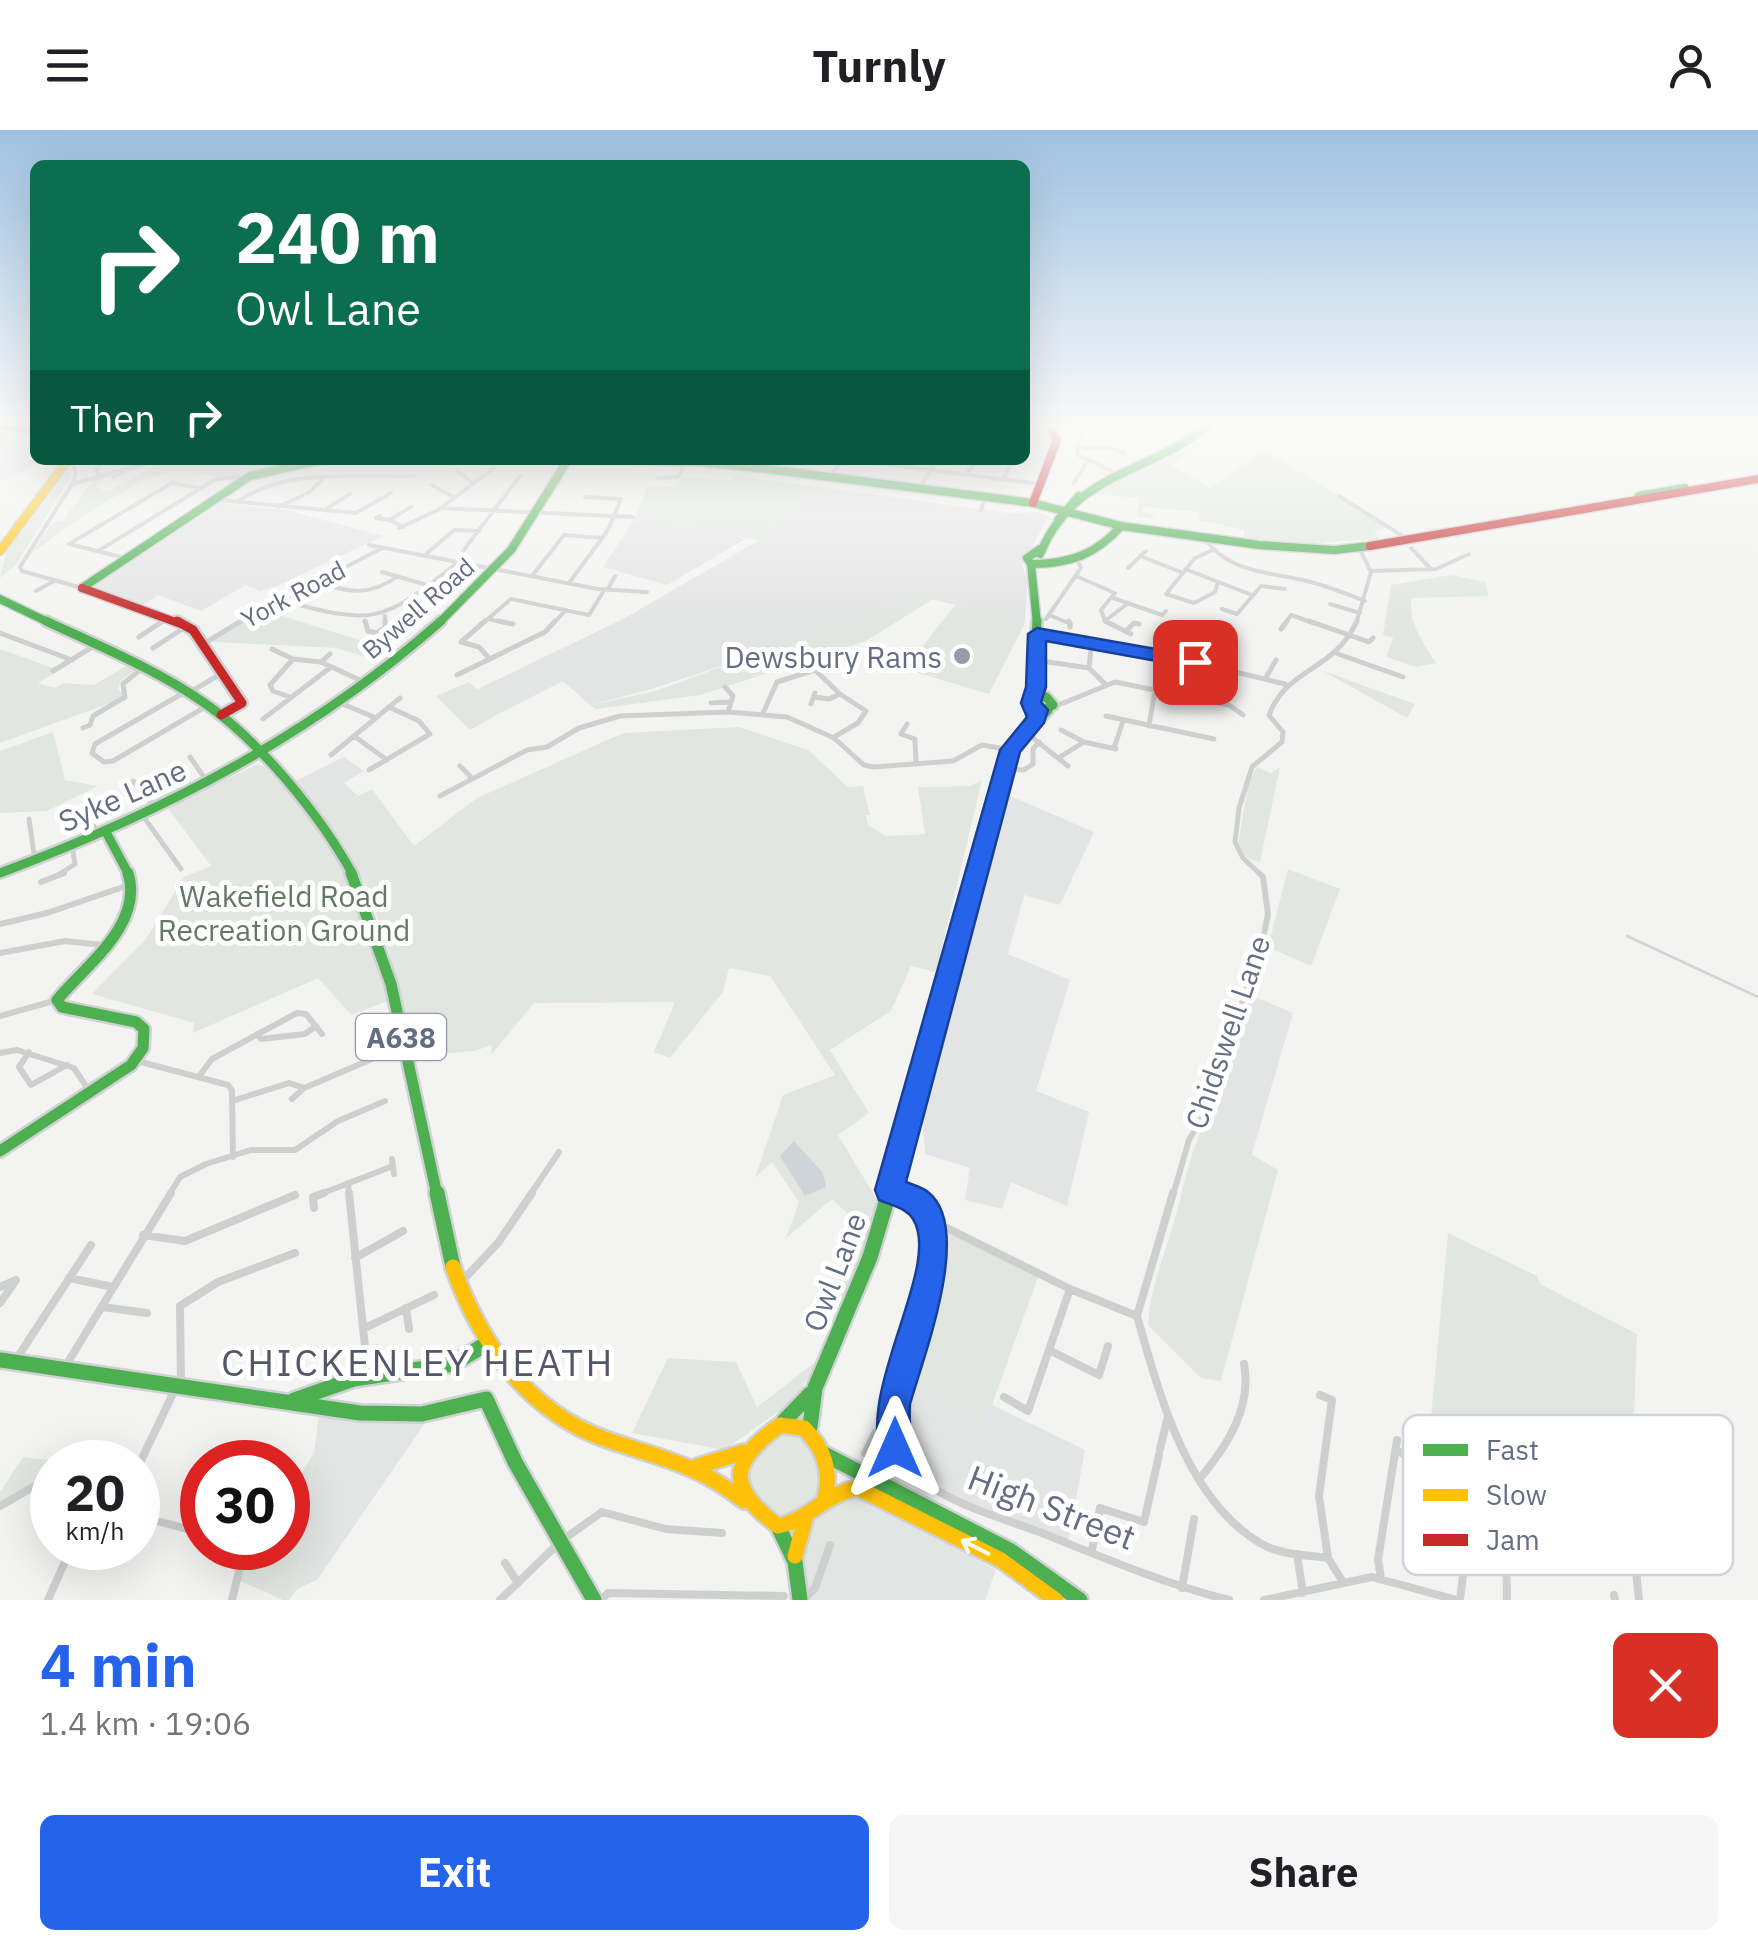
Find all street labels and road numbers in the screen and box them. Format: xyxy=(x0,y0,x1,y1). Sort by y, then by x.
street label: Bywell Road xyxy=(355,550,481,666)
street label: York Road xyxy=(235,553,351,635)
street label: Syke Lane xyxy=(52,750,192,840)
street label: Chidswell Lane xyxy=(1176,930,1278,1134)
road number: A638 xyxy=(356,1014,446,1060)
street label: Owl Lane xyxy=(794,1207,874,1337)
street label: High Street xyxy=(962,1454,1142,1560)

